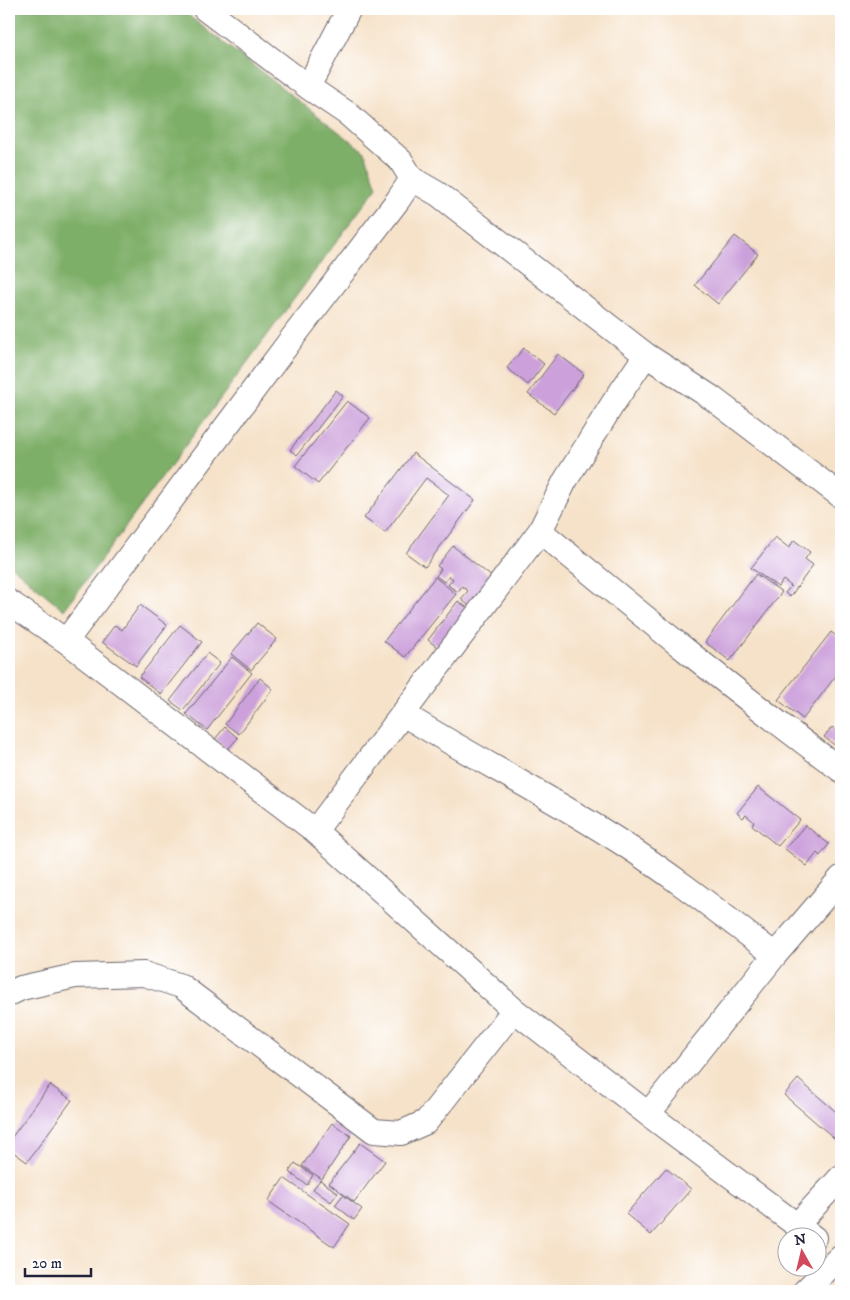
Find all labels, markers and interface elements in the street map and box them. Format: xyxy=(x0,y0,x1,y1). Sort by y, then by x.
north arrow xyxy=(778,1228,828,1278)
text: N xyxy=(793,1230,808,1250)
scale bar xyxy=(25,1245,91,1277)
text: 20 m xyxy=(32,1254,62,1273)

